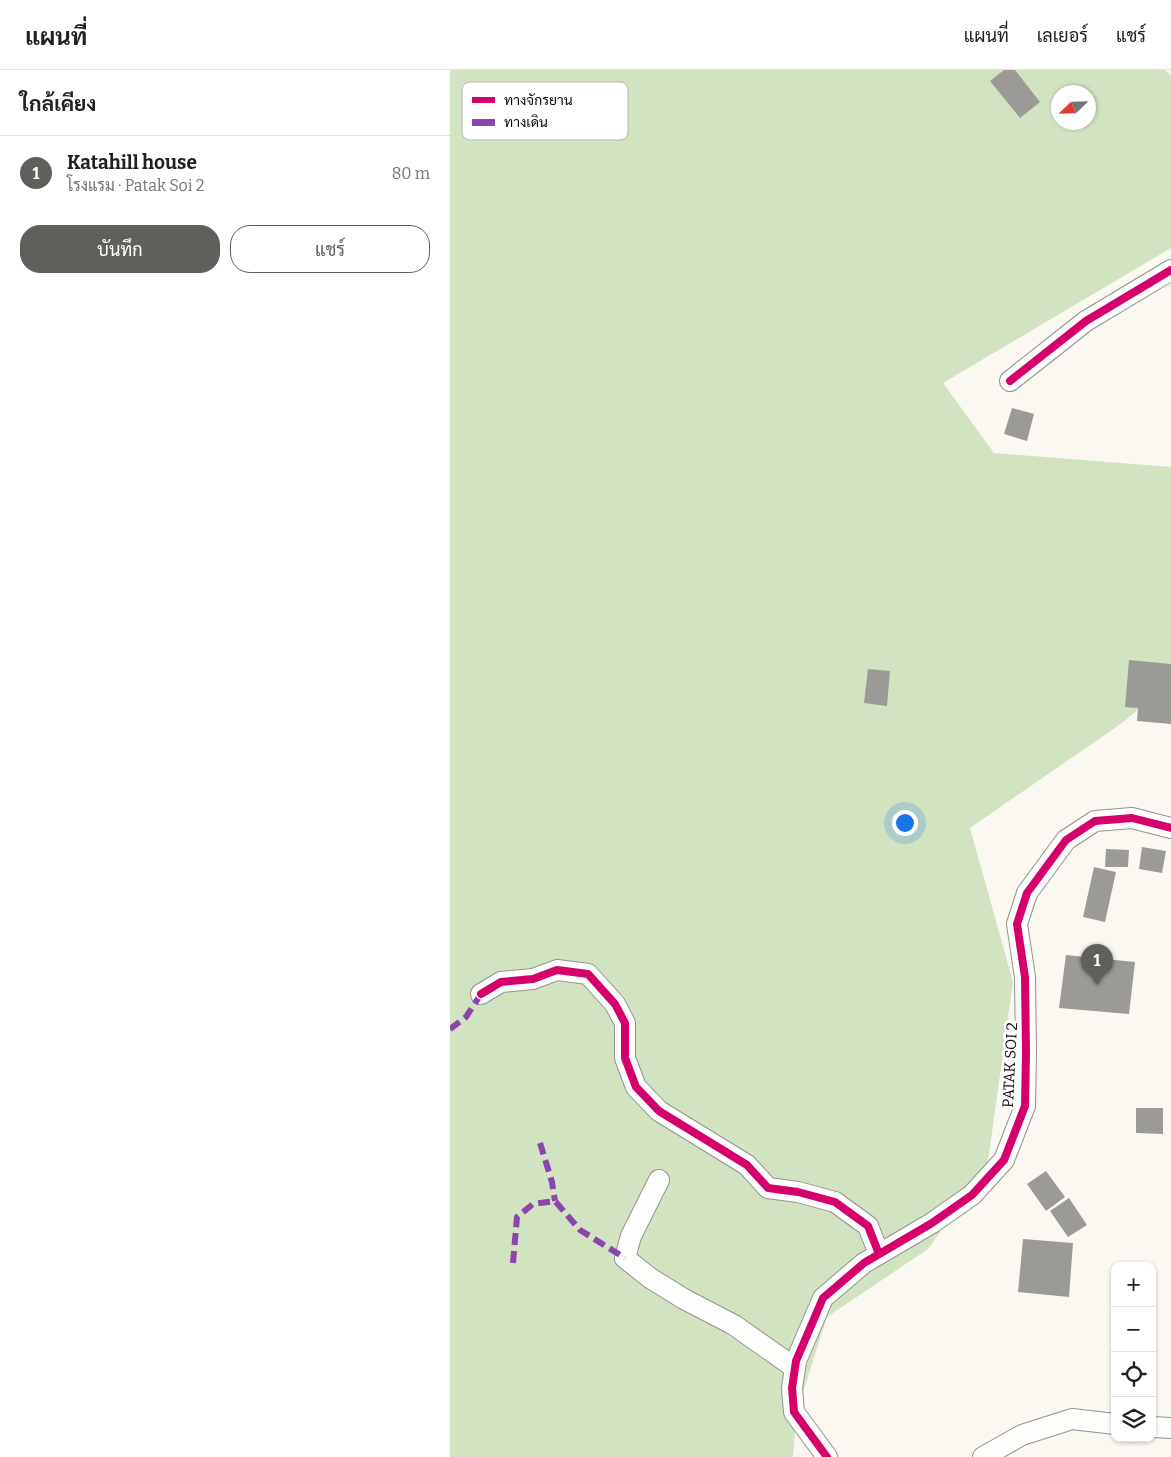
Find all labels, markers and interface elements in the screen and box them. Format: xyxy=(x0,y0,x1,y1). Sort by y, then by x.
text: แผนที่ xyxy=(25,23,87,51)
text: แผนที่ xyxy=(964,25,1009,47)
text: เลเยอร์ xyxy=(1037,25,1088,47)
text: แชร์ xyxy=(1116,25,1146,47)
legend xyxy=(462,82,628,140)
north arrow xyxy=(1051,85,1096,130)
text: ใกล้เคียง xyxy=(20,91,96,117)
text: ทางจักรยาน xyxy=(504,92,573,109)
text: ทางเดิน xyxy=(504,114,548,131)
text: Katahill house xyxy=(67,151,197,174)
text: 1 xyxy=(33,164,39,183)
text: 80 m xyxy=(392,164,430,183)
text: โรงแรม · Patak Soi 2 xyxy=(67,176,204,195)
button: บันทึก xyxy=(20,225,220,273)
button: แชร์ xyxy=(230,225,430,273)
your location xyxy=(892,810,918,836)
pin: 1 xyxy=(1081,944,1113,985)
street label: PATAK SOI 2 xyxy=(999,1022,1021,1108)
map controls xyxy=(1111,1262,1156,1442)
button: + xyxy=(1111,1262,1156,1307)
button: − xyxy=(1111,1307,1156,1352)
button: locate xyxy=(1111,1352,1156,1397)
button: layers xyxy=(1111,1397,1156,1442)

